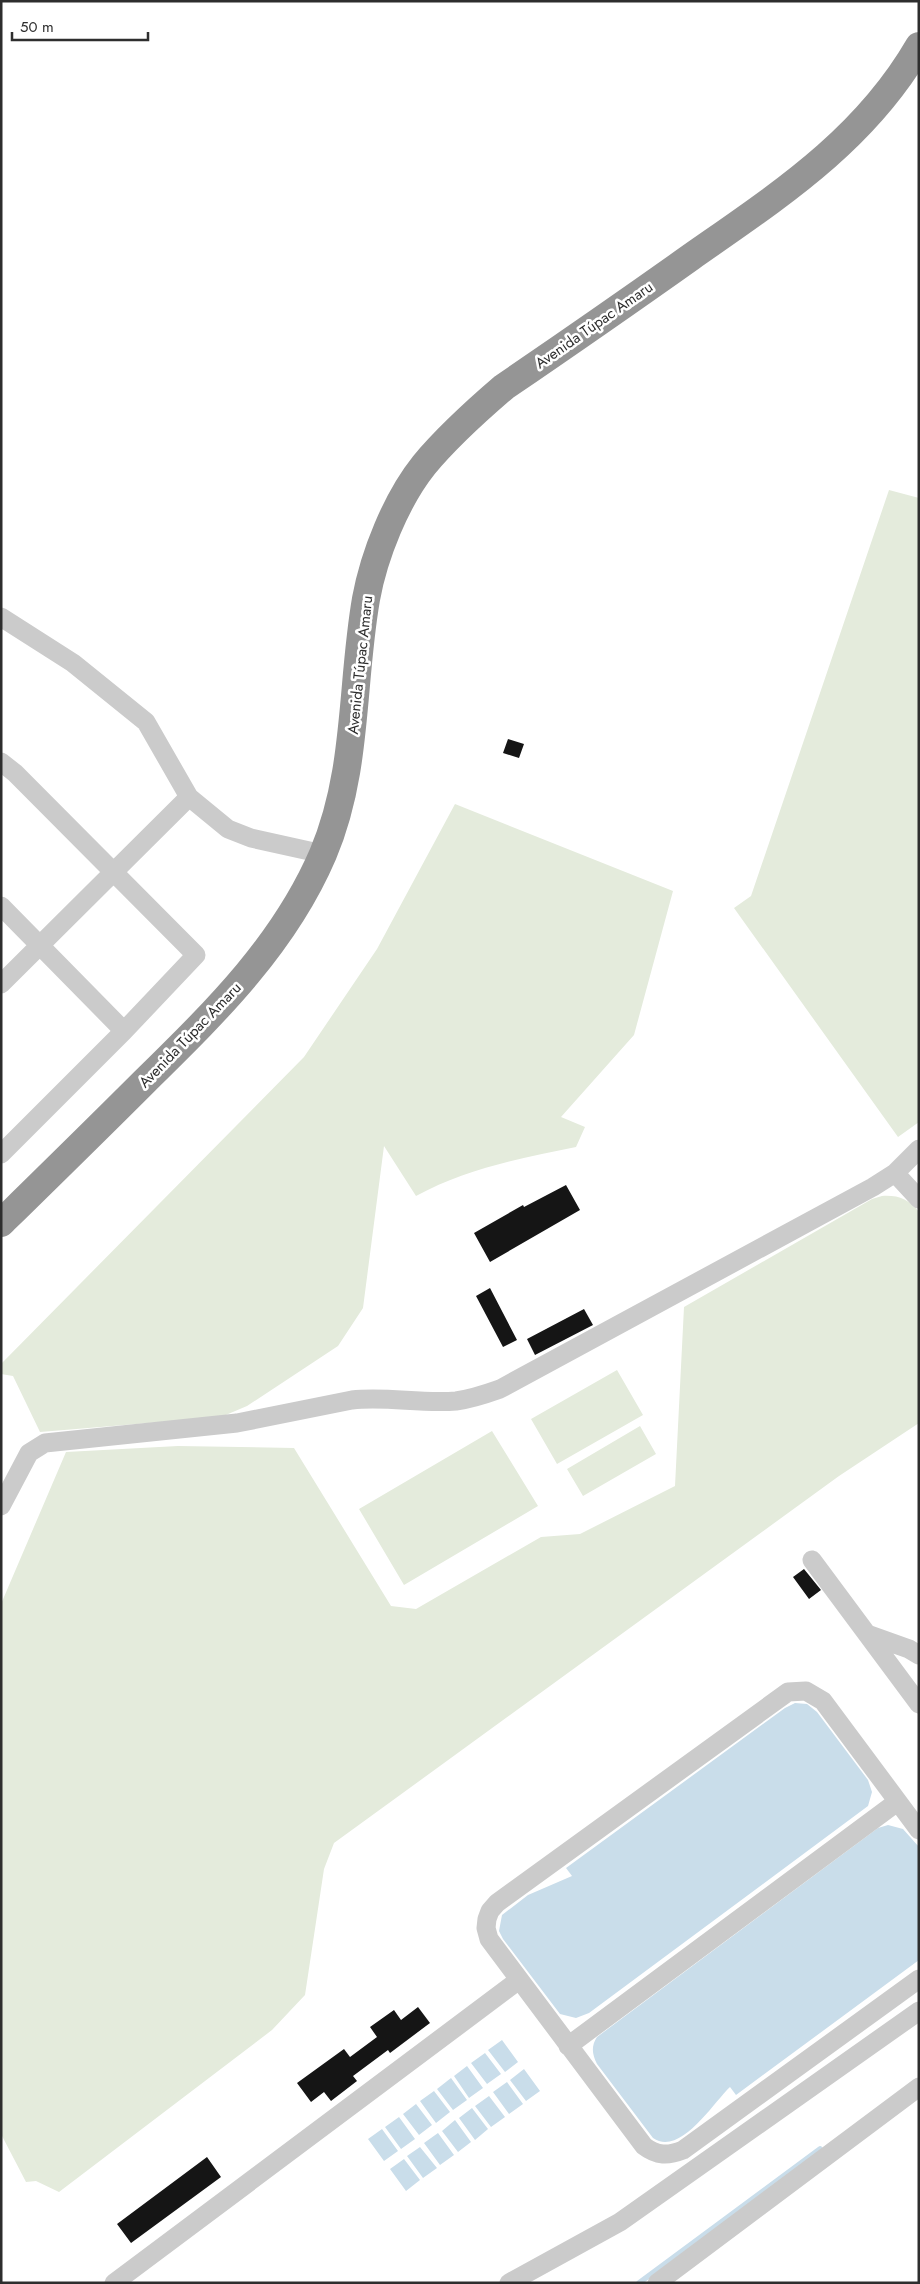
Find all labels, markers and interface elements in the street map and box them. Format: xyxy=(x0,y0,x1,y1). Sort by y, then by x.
scale bar xyxy=(12,10,149,42)
text: 50 m xyxy=(20,16,54,38)
street label: Avenida Túpac Amaru xyxy=(531,276,657,374)
street label: Avenida Túpac Amaru xyxy=(342,595,378,735)
street label: Avenida Túpac Amaru xyxy=(134,977,246,1093)

